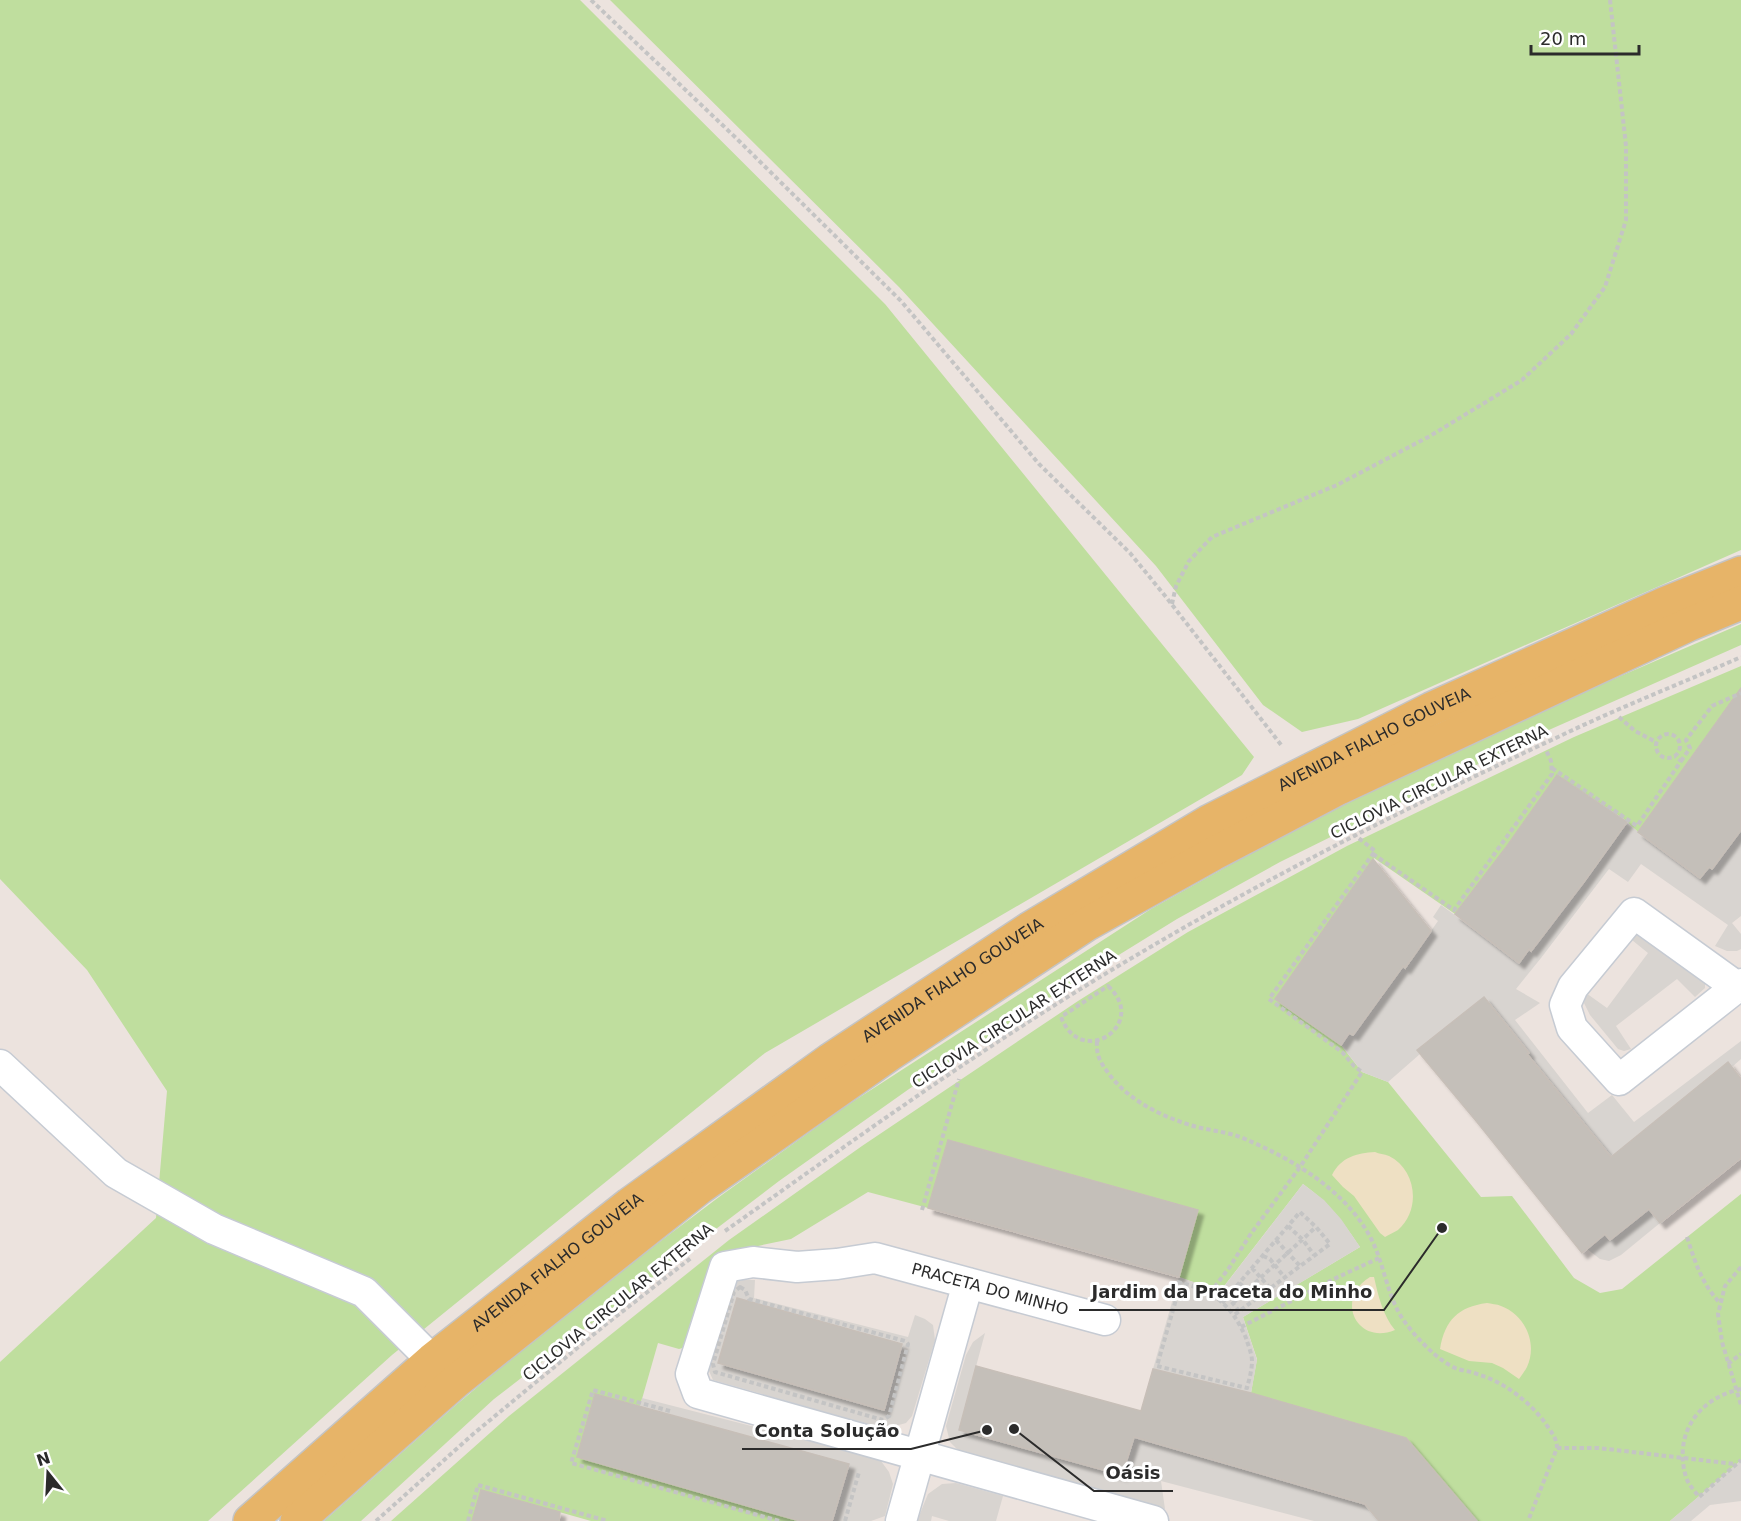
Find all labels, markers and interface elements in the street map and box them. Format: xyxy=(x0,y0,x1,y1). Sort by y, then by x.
scale bar xyxy=(1531,18,1639,56)
text: 20 m xyxy=(1540,28,1586,49)
street label: AVENIDA FIALHO GOUVEIA xyxy=(1274,683,1473,795)
street label: CICLOVIA CIRCULAR EXTERNA xyxy=(1327,721,1551,843)
street label: AVENIDA FIALHO GOUVEIA xyxy=(858,913,1046,1046)
street label: CICLOVIA CIRCULAR EXTERNA xyxy=(908,946,1120,1092)
street label: AVENIDA FIALHO GOUVEIA xyxy=(467,1188,646,1335)
street label: CICLOVIA CIRCULAR EXTERNA xyxy=(519,1219,717,1385)
street label: PRACETA DO MINHO xyxy=(909,1259,1071,1319)
callout: Jardim da Praceta do Minho xyxy=(1079,1274,1384,1310)
text: Jardim da Praceta do Minho xyxy=(1090,1281,1372,1302)
callout: Conta Solução xyxy=(742,1413,911,1449)
text: Conta Solução xyxy=(755,1420,899,1441)
north arrow xyxy=(18,1443,78,1503)
text: N xyxy=(34,1448,53,1470)
callout: Oásis xyxy=(1094,1455,1173,1491)
text: Oásis xyxy=(1105,1462,1161,1483)

